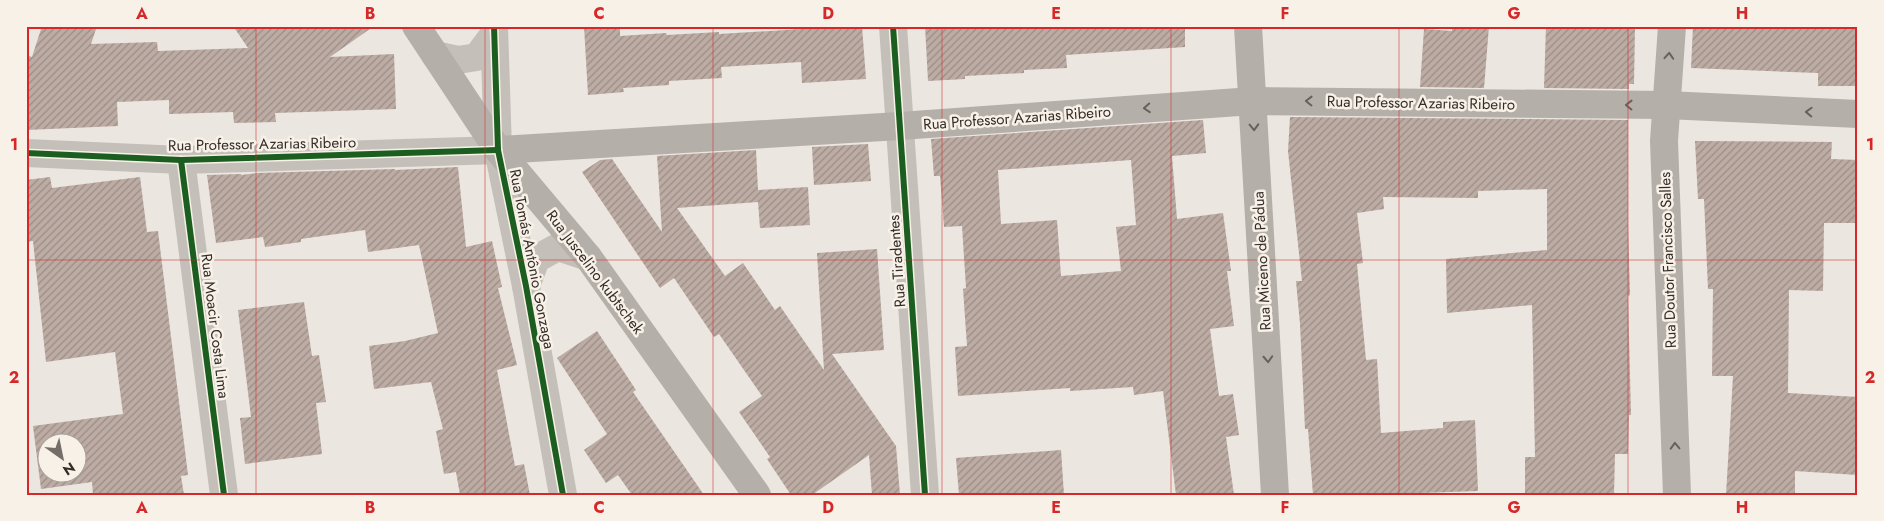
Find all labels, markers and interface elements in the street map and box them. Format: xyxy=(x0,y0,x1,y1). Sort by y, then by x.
text: A xyxy=(135,2,148,25)
text: B xyxy=(365,2,375,25)
text: C xyxy=(593,2,605,25)
text: D xyxy=(822,2,834,25)
text: E xyxy=(1051,2,1061,25)
text: F xyxy=(1281,2,1289,25)
text: G xyxy=(1507,2,1521,25)
text: H xyxy=(1736,2,1748,25)
one-way arrow xyxy=(1664,52,1675,60)
street label: Rua Professor Azarias Ribeiro xyxy=(1327,90,1515,116)
one-way arrow xyxy=(1305,96,1312,106)
street label: Rua Professor Azarias Ribeiro xyxy=(922,100,1112,136)
one-way arrow xyxy=(1625,100,1632,110)
one-way arrow xyxy=(1143,103,1151,114)
one-way arrow xyxy=(1805,106,1813,117)
one-way arrow xyxy=(1249,124,1260,132)
street label: Rua Professor Azarias Ribeiro xyxy=(168,131,356,157)
text: 1 xyxy=(10,133,18,156)
text: 1 xyxy=(1866,133,1874,156)
street label: Rua Tomás Antônio Gonzaga xyxy=(504,167,560,351)
street label: Rua Doutor Francisco Salles xyxy=(1654,172,1682,348)
street label: Rua Miceno de Pádua xyxy=(1247,191,1277,331)
street label: Rua Juscelino kubtschek xyxy=(541,205,649,339)
street label: Rua Tiradentes xyxy=(883,214,911,308)
street label: Rua Moacir Costa Lima xyxy=(195,252,235,400)
one-way arrow xyxy=(1262,356,1273,364)
text: 2 xyxy=(9,366,19,389)
text: 2 xyxy=(1865,366,1875,389)
north arrow xyxy=(38,434,88,484)
one-way arrow xyxy=(1670,442,1680,450)
text: N xyxy=(59,457,79,480)
text: A xyxy=(135,496,148,519)
text: B xyxy=(365,496,375,519)
text: C xyxy=(593,496,605,519)
text: D xyxy=(822,496,834,519)
text: E xyxy=(1051,496,1061,519)
text: F xyxy=(1281,496,1289,519)
text: G xyxy=(1507,496,1521,519)
text: H xyxy=(1736,496,1748,519)

